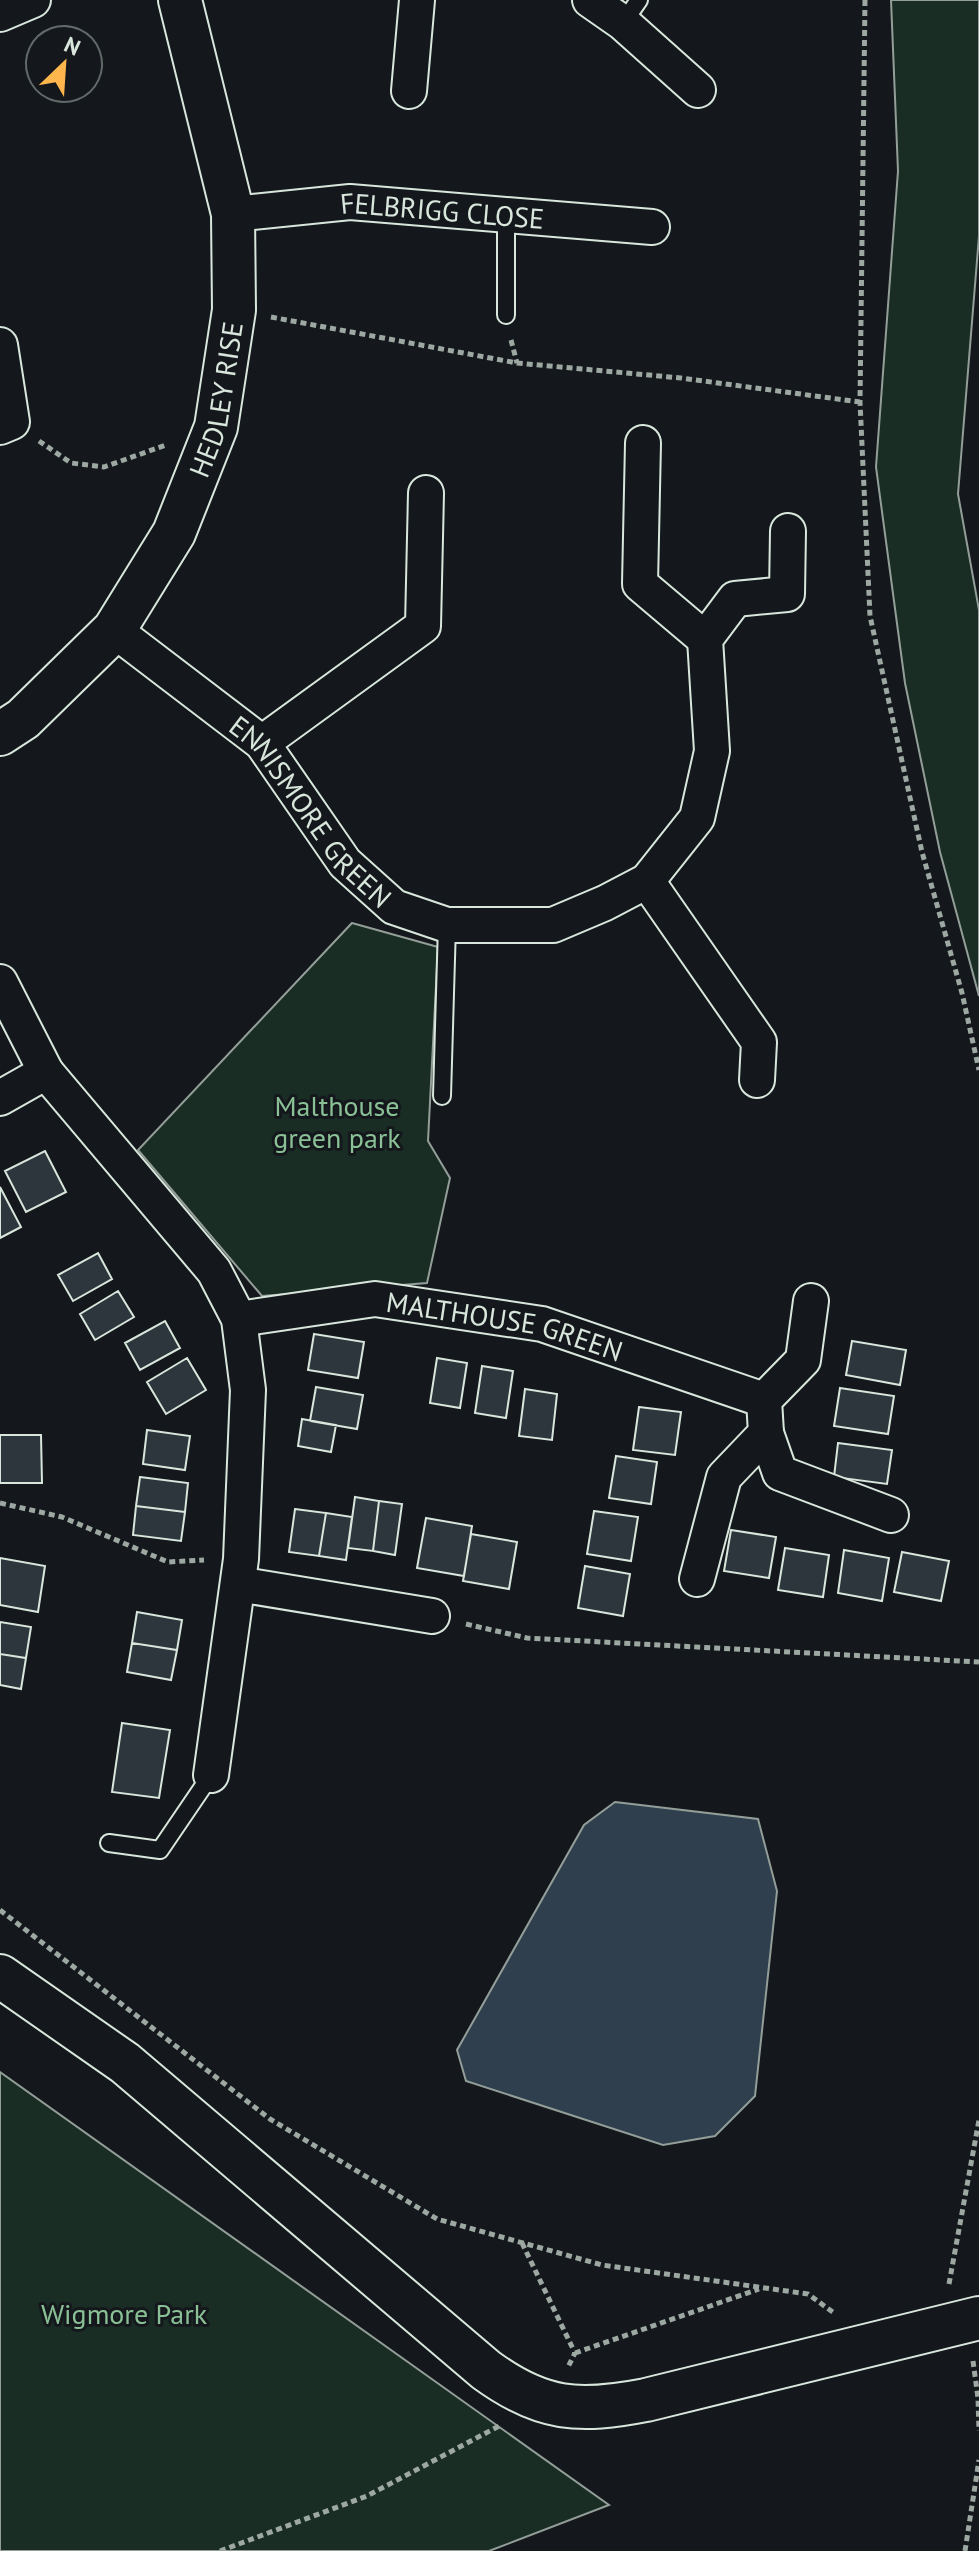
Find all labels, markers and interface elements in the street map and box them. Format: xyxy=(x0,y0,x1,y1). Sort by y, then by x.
north arrow xyxy=(24,24,104,104)
text: N xyxy=(60,30,85,62)
street label: FELBRIGG CLOSE xyxy=(338,183,546,236)
street label: HEDLEY RISE xyxy=(180,319,250,482)
street label: ENNISMORE GREEN xyxy=(222,707,400,915)
park label: Malthouse green park xyxy=(273,1087,401,1156)
street label: MALTHOUSE GREEN xyxy=(384,1282,628,1369)
park label: Wigmore Park xyxy=(41,2295,208,2332)

